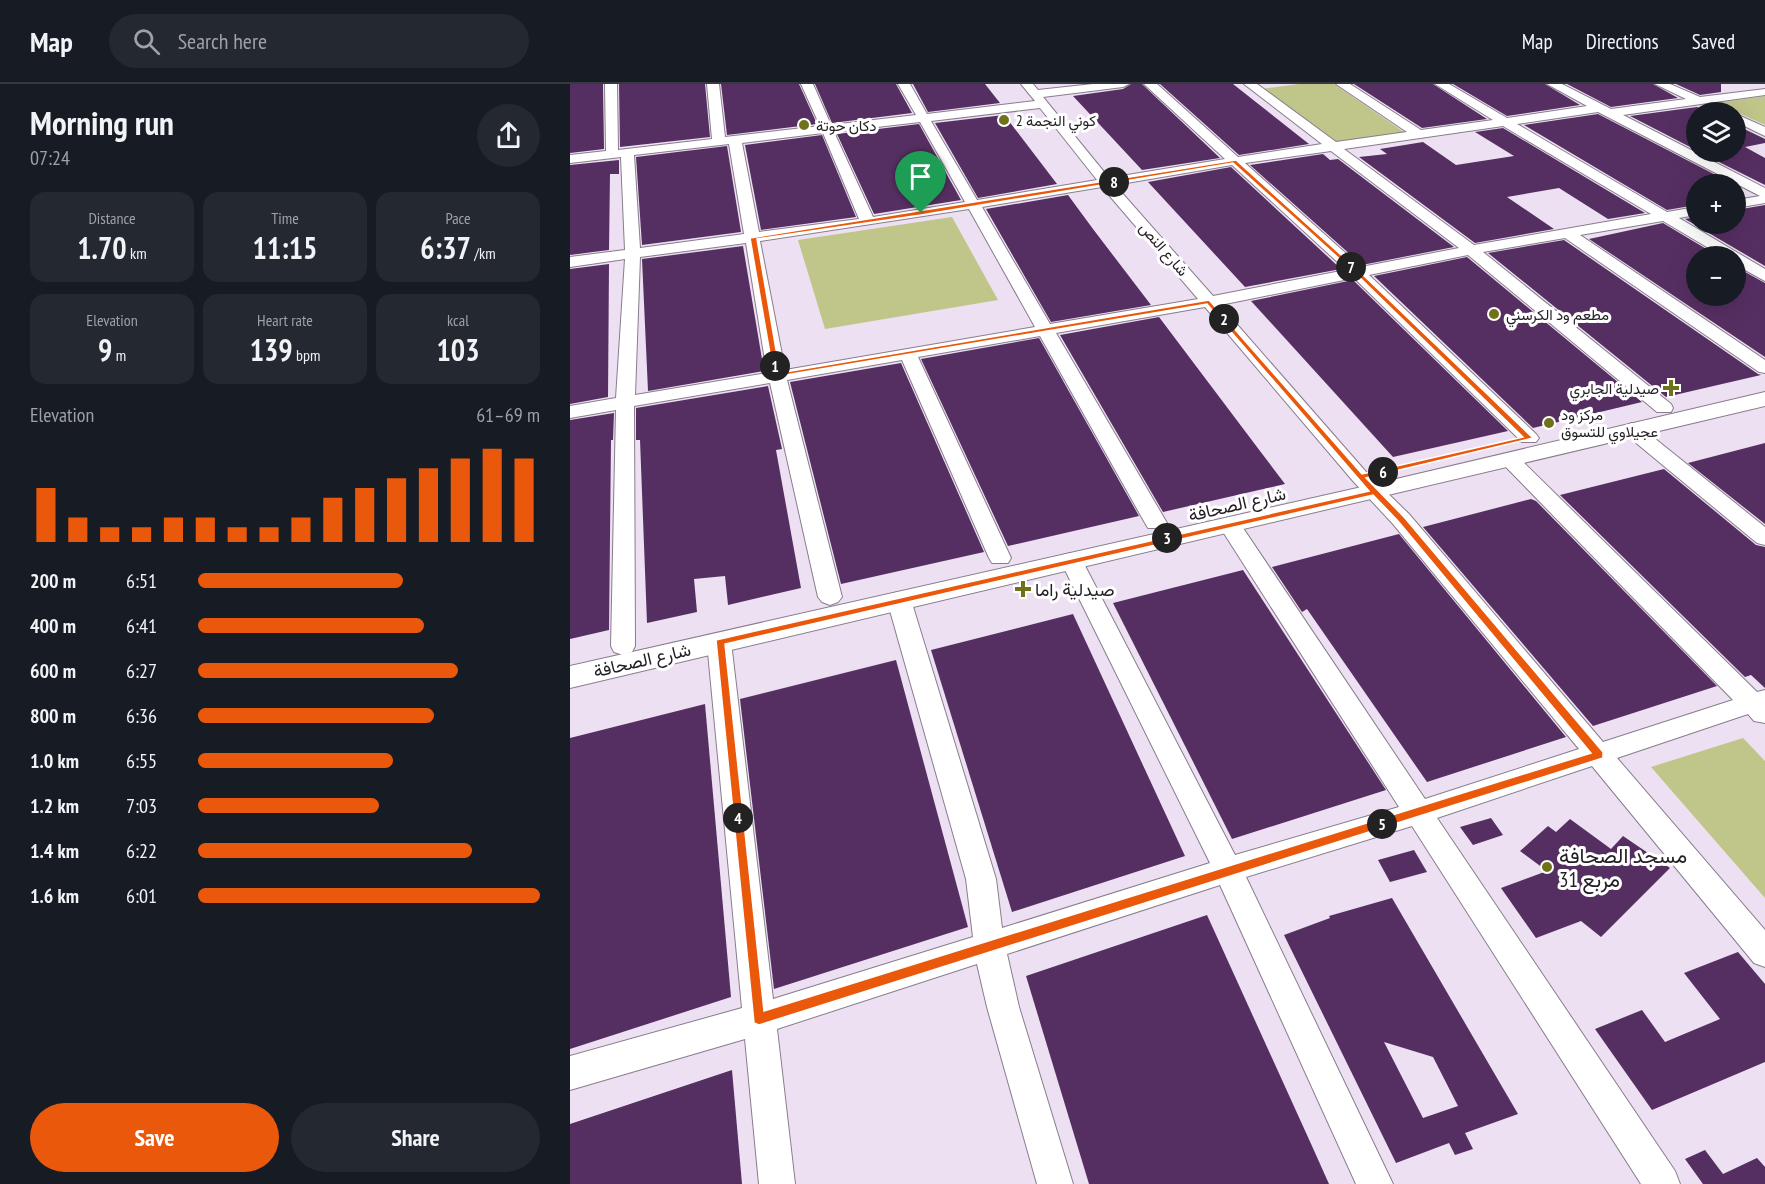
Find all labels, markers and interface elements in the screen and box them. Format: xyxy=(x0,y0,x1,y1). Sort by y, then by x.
search box xyxy=(109,14,529,68)
text: Map xyxy=(30,23,73,60)
icon: search xyxy=(130,25,163,58)
text: Search here xyxy=(178,27,267,55)
text: Map xyxy=(1522,28,1553,55)
text: Directions xyxy=(1586,28,1659,55)
text: Saved xyxy=(1692,28,1735,55)
text: Morning run xyxy=(30,101,174,144)
map controls xyxy=(1686,102,1746,306)
button: layers xyxy=(1686,102,1746,162)
button: share xyxy=(477,104,540,167)
place label: كوني النجمة 2 xyxy=(1016,111,1096,134)
marker: كوني النجمة 2 xyxy=(997,113,1011,127)
place label: دكان حوتة xyxy=(816,116,876,135)
marker: دكان حوتة xyxy=(797,118,811,132)
text: 07:24 xyxy=(30,145,70,171)
pin xyxy=(895,151,946,213)
icon: arrive xyxy=(904,160,937,193)
pin: 8 xyxy=(1099,167,1129,197)
text: 8 xyxy=(1110,172,1118,192)
button: + xyxy=(1686,174,1746,234)
text: Distance xyxy=(88,208,136,228)
text: Time xyxy=(271,208,299,228)
text: Pace xyxy=(445,208,471,228)
street label: شارع النص xyxy=(1134,218,1193,281)
text: 1.70 xyxy=(77,228,127,267)
text: 11:15 xyxy=(253,228,317,267)
text: 6:37 xyxy=(420,228,471,267)
text: km xyxy=(127,243,147,263)
text: /km xyxy=(471,243,496,263)
button: − xyxy=(1686,246,1746,306)
pin: 7 xyxy=(1336,252,1366,282)
text: 7 xyxy=(1347,257,1355,277)
pin: 2 xyxy=(1209,304,1239,334)
place label: مطعم ود الكرسني xyxy=(1506,305,1609,328)
marker: مطعم ود الكرسني xyxy=(1487,307,1501,321)
text: 2 xyxy=(1220,309,1228,329)
text: Elevation xyxy=(86,310,138,330)
text: Heart rate xyxy=(257,310,313,330)
text: kcal xyxy=(447,310,469,330)
text: 9 xyxy=(98,330,112,369)
text: 139 xyxy=(250,330,293,369)
text: 103 xyxy=(436,330,480,369)
text: m xyxy=(112,345,126,365)
text: bpm xyxy=(293,345,320,365)
pin: 1 xyxy=(760,351,790,381)
text: 1 xyxy=(771,356,779,376)
place label: صيدلية الجابري xyxy=(1570,379,1659,402)
marker: صيدلية الجابري xyxy=(1664,381,1678,395)
text: Elevation xyxy=(30,402,94,428)
text: 61–69 m xyxy=(476,402,540,428)
place label: مركز ود عجيلاوي للتسوق xyxy=(1561,405,1658,445)
marker: مركز ود عجيلاوي للتسوق xyxy=(1542,416,1556,430)
pin: 6 xyxy=(1368,457,1398,487)
text: 6 xyxy=(1379,462,1387,482)
street label: شارع الصحافة xyxy=(1186,482,1288,527)
pin: 3 xyxy=(1152,523,1182,553)
text: 3 xyxy=(1163,528,1171,548)
text: 200 m xyxy=(30,568,76,594)
text: 6:51 xyxy=(126,568,157,594)
place label: صيدلية راما xyxy=(1035,578,1114,601)
marker: صيدلية راما xyxy=(1016,582,1030,596)
text: 400 m xyxy=(30,613,76,639)
text: 6:41 xyxy=(126,613,157,639)
street label: شارع الصحافة xyxy=(591,638,693,683)
text: 600 m xyxy=(30,658,76,684)
text: 6:27 xyxy=(126,658,157,684)
text: 800 m xyxy=(30,703,76,729)
text: 6:36 xyxy=(126,703,157,729)
text: 1.0 km xyxy=(30,748,79,774)
text: 6:55 xyxy=(126,748,157,774)
text: 1.2 km xyxy=(30,793,79,819)
text: 7:03 xyxy=(126,793,157,819)
pin: 4 xyxy=(723,803,753,833)
text: 4 xyxy=(734,808,742,828)
pin: 5 xyxy=(1367,809,1397,839)
text: 5 xyxy=(1378,814,1386,834)
text: 1.4 km xyxy=(30,838,79,864)
text: 6:22 xyxy=(126,838,157,864)
place label: مسجد الصحافة مربع 31 xyxy=(1559,842,1687,894)
marker: مسجد الصحافة مربع 31 xyxy=(1540,860,1554,874)
text: 1.6 km xyxy=(30,883,79,909)
text: 6:01 xyxy=(126,883,157,909)
button: Save xyxy=(30,1103,279,1172)
button: Share xyxy=(291,1103,540,1172)

